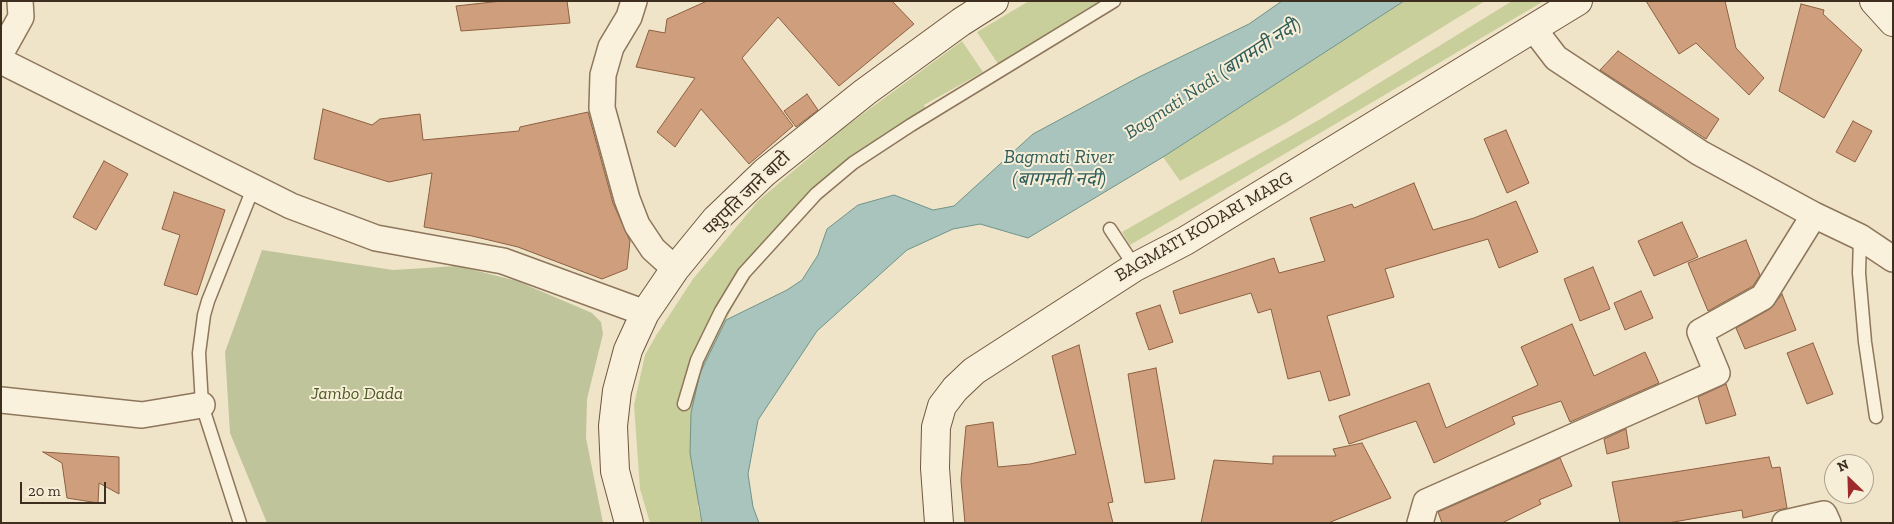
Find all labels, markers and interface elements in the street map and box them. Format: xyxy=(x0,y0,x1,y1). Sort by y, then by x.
water label: Bagmati Nadi (बागमती नदी) xyxy=(1120,13,1306,145)
street label: पशुपति जाने बाटो xyxy=(699,147,795,241)
water label: Bagmati River (बागमती नदी) xyxy=(1004,147,1114,191)
street label: BAGMATI KODARI MARG xyxy=(1111,167,1297,287)
park label: Jambo Dada xyxy=(311,383,403,405)
north arrow xyxy=(1824,454,1874,504)
text: N xyxy=(1835,456,1851,476)
scale bar xyxy=(22,472,109,504)
text: 20 m xyxy=(28,482,61,500)

